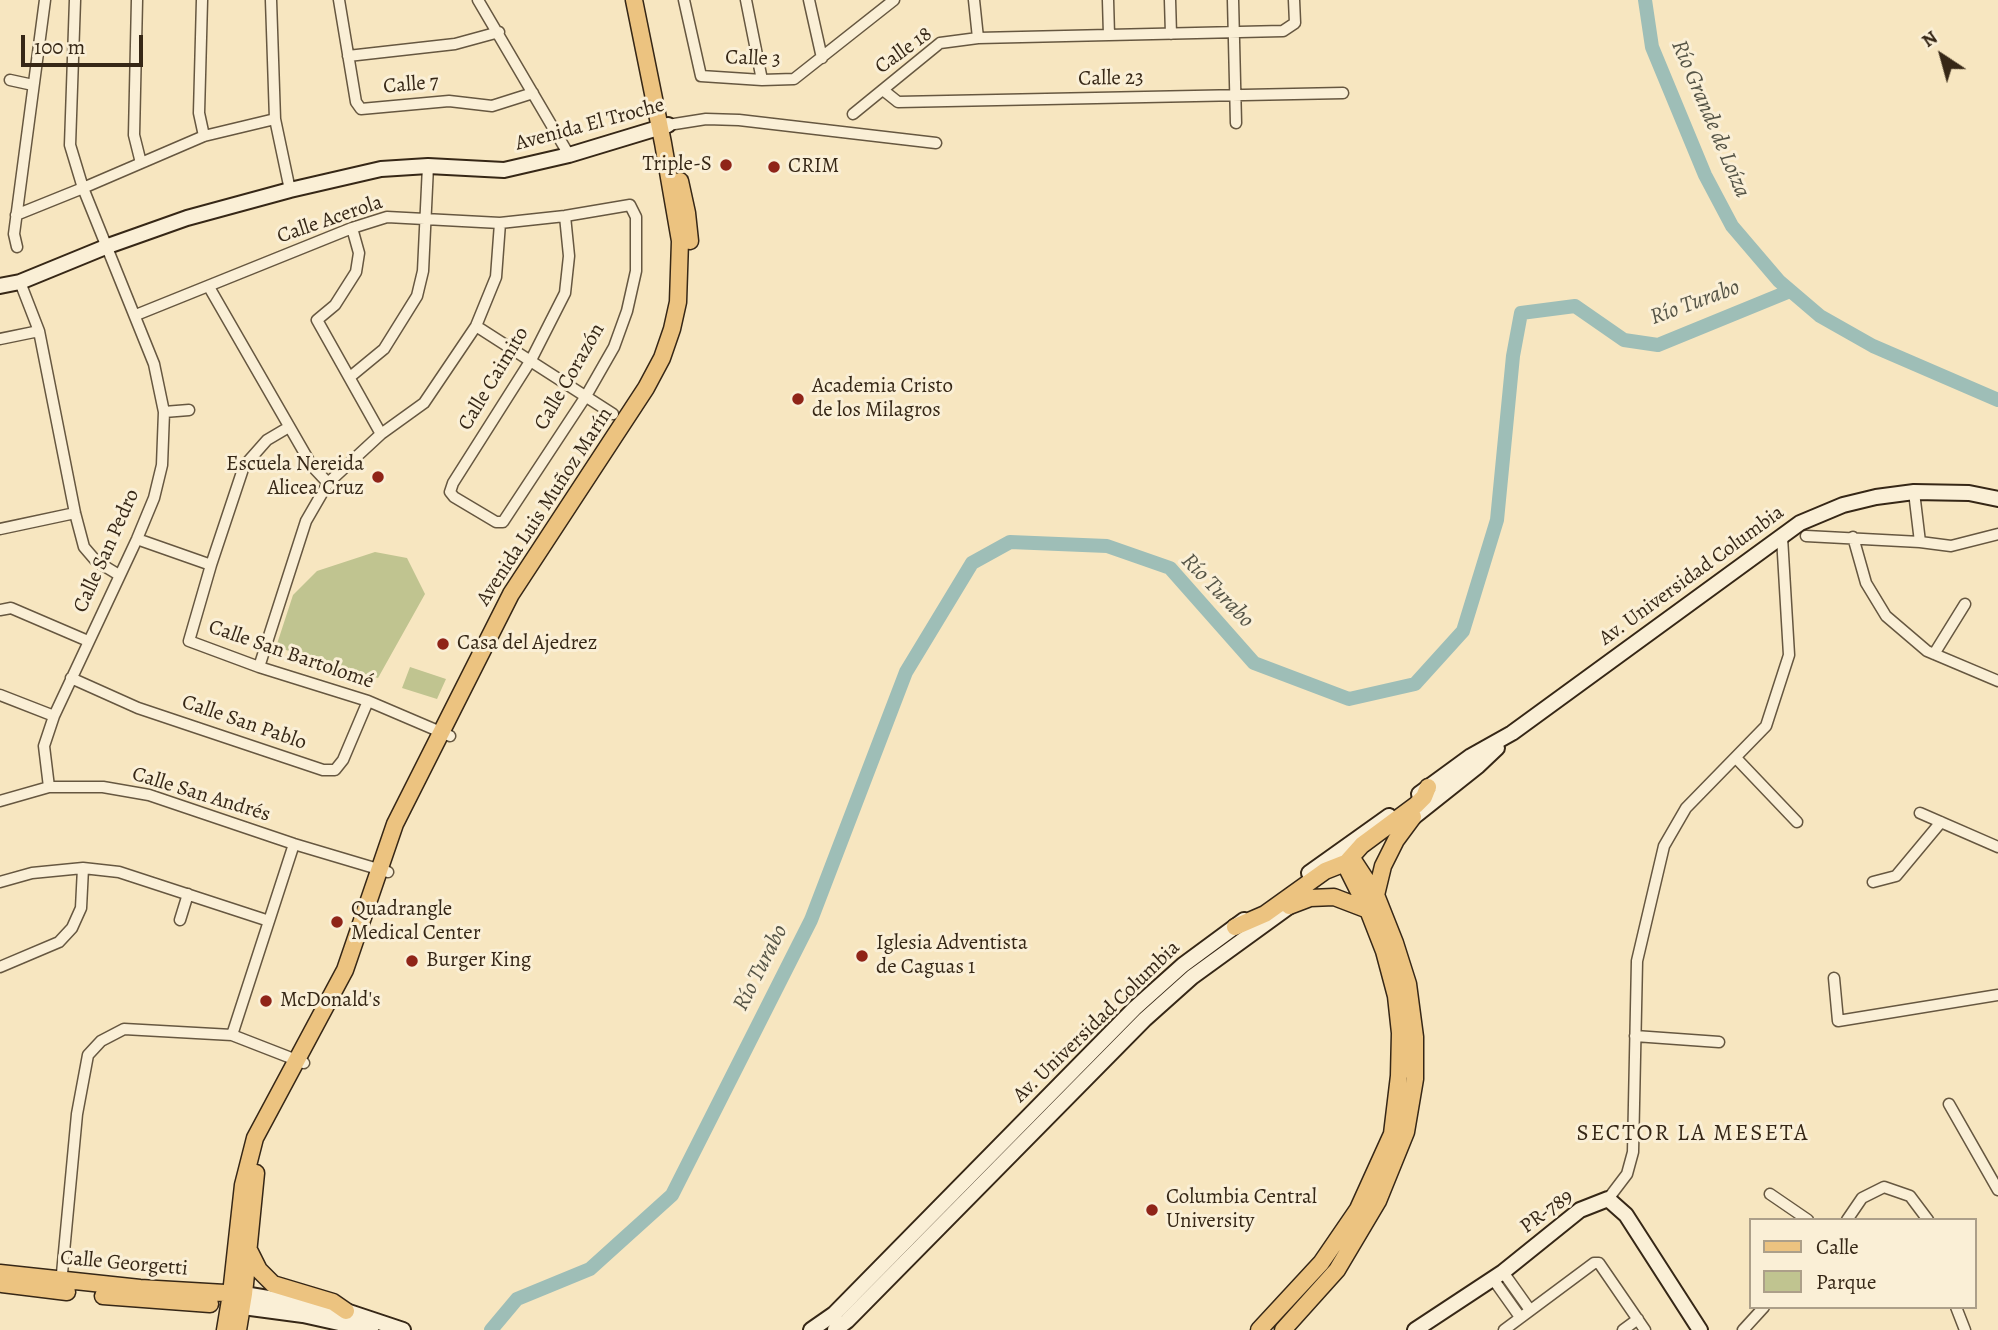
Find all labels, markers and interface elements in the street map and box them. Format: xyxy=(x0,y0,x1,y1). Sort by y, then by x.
scale bar xyxy=(24,21,147,65)
north arrow xyxy=(1907,21,1977,91)
street label: Calle 18 xyxy=(871,22,937,80)
text: N xyxy=(1916,24,1943,54)
text: 100 m xyxy=(34,33,85,61)
water label: Río Grande de Loíza xyxy=(1664,36,1756,202)
street label: Calle 3 xyxy=(725,45,781,73)
street label: Calle 23 xyxy=(1078,66,1144,92)
street label: Calle 7 xyxy=(382,70,440,100)
street label: Avenida El Troche xyxy=(513,93,667,157)
place label: Triple-S xyxy=(642,152,712,178)
place label: CRIM xyxy=(788,154,839,180)
marker: Triple-S xyxy=(718,157,734,173)
marker: CRIM xyxy=(766,159,782,175)
street label: Calle Acerola xyxy=(274,190,386,250)
water label: Río Turabo xyxy=(1647,274,1743,332)
street label: Calle Corazón xyxy=(529,319,611,435)
street label: Calle Caimito xyxy=(453,323,535,435)
place label: Academia Cristo de los Milagros xyxy=(812,374,953,424)
marker: Academia Cristo de los Milagros xyxy=(790,391,806,407)
street label: Avenida Luis Muñoz Marín xyxy=(472,403,618,611)
place label: Escuela Nereida Alicea Cruz xyxy=(226,452,364,502)
marker: Escuela Nereida Alicea Cruz xyxy=(370,469,386,485)
street label: Calle San Pedro xyxy=(69,485,145,617)
street label: Av. Universidad Columbia xyxy=(1595,500,1789,652)
water label: Río Turabo xyxy=(1175,548,1259,634)
street label: Calle San Bartolomé xyxy=(205,615,377,695)
place label: Casa del Ajedrez xyxy=(457,631,597,657)
marker: Casa del Ajedrez xyxy=(435,636,451,652)
street label: Calle San Pablo xyxy=(178,690,310,756)
street label: Calle San Andrés xyxy=(129,762,273,828)
place label: Quadrangle Medical Center xyxy=(351,897,481,947)
marker: Quadrangle Medical Center xyxy=(329,914,345,930)
water label: Río Turabo xyxy=(728,920,794,1016)
place label: Iglesia Adventista de Caguas 1 xyxy=(876,931,1028,981)
street label: Av. Universidad Columbia xyxy=(1008,936,1186,1108)
place label: Burger King xyxy=(426,948,531,974)
marker: Iglesia Adventista de Caguas 1 xyxy=(854,948,870,964)
marker: Burger King xyxy=(404,953,420,969)
place label: McDonald's xyxy=(280,988,381,1014)
marker: McDonald's xyxy=(258,993,274,1009)
district label: SECTOR LA MESETA xyxy=(1578,1120,1808,1148)
street label: PR-789 xyxy=(1516,1184,1578,1240)
place label: Columbia Central University xyxy=(1166,1185,1317,1235)
marker: Columbia Central University xyxy=(1144,1202,1160,1218)
legend xyxy=(1750,1218,1977,1309)
text: Calle xyxy=(1816,1233,1859,1261)
street label: Calle Georgetti xyxy=(59,1246,189,1282)
text: Parque xyxy=(1816,1268,1876,1296)

